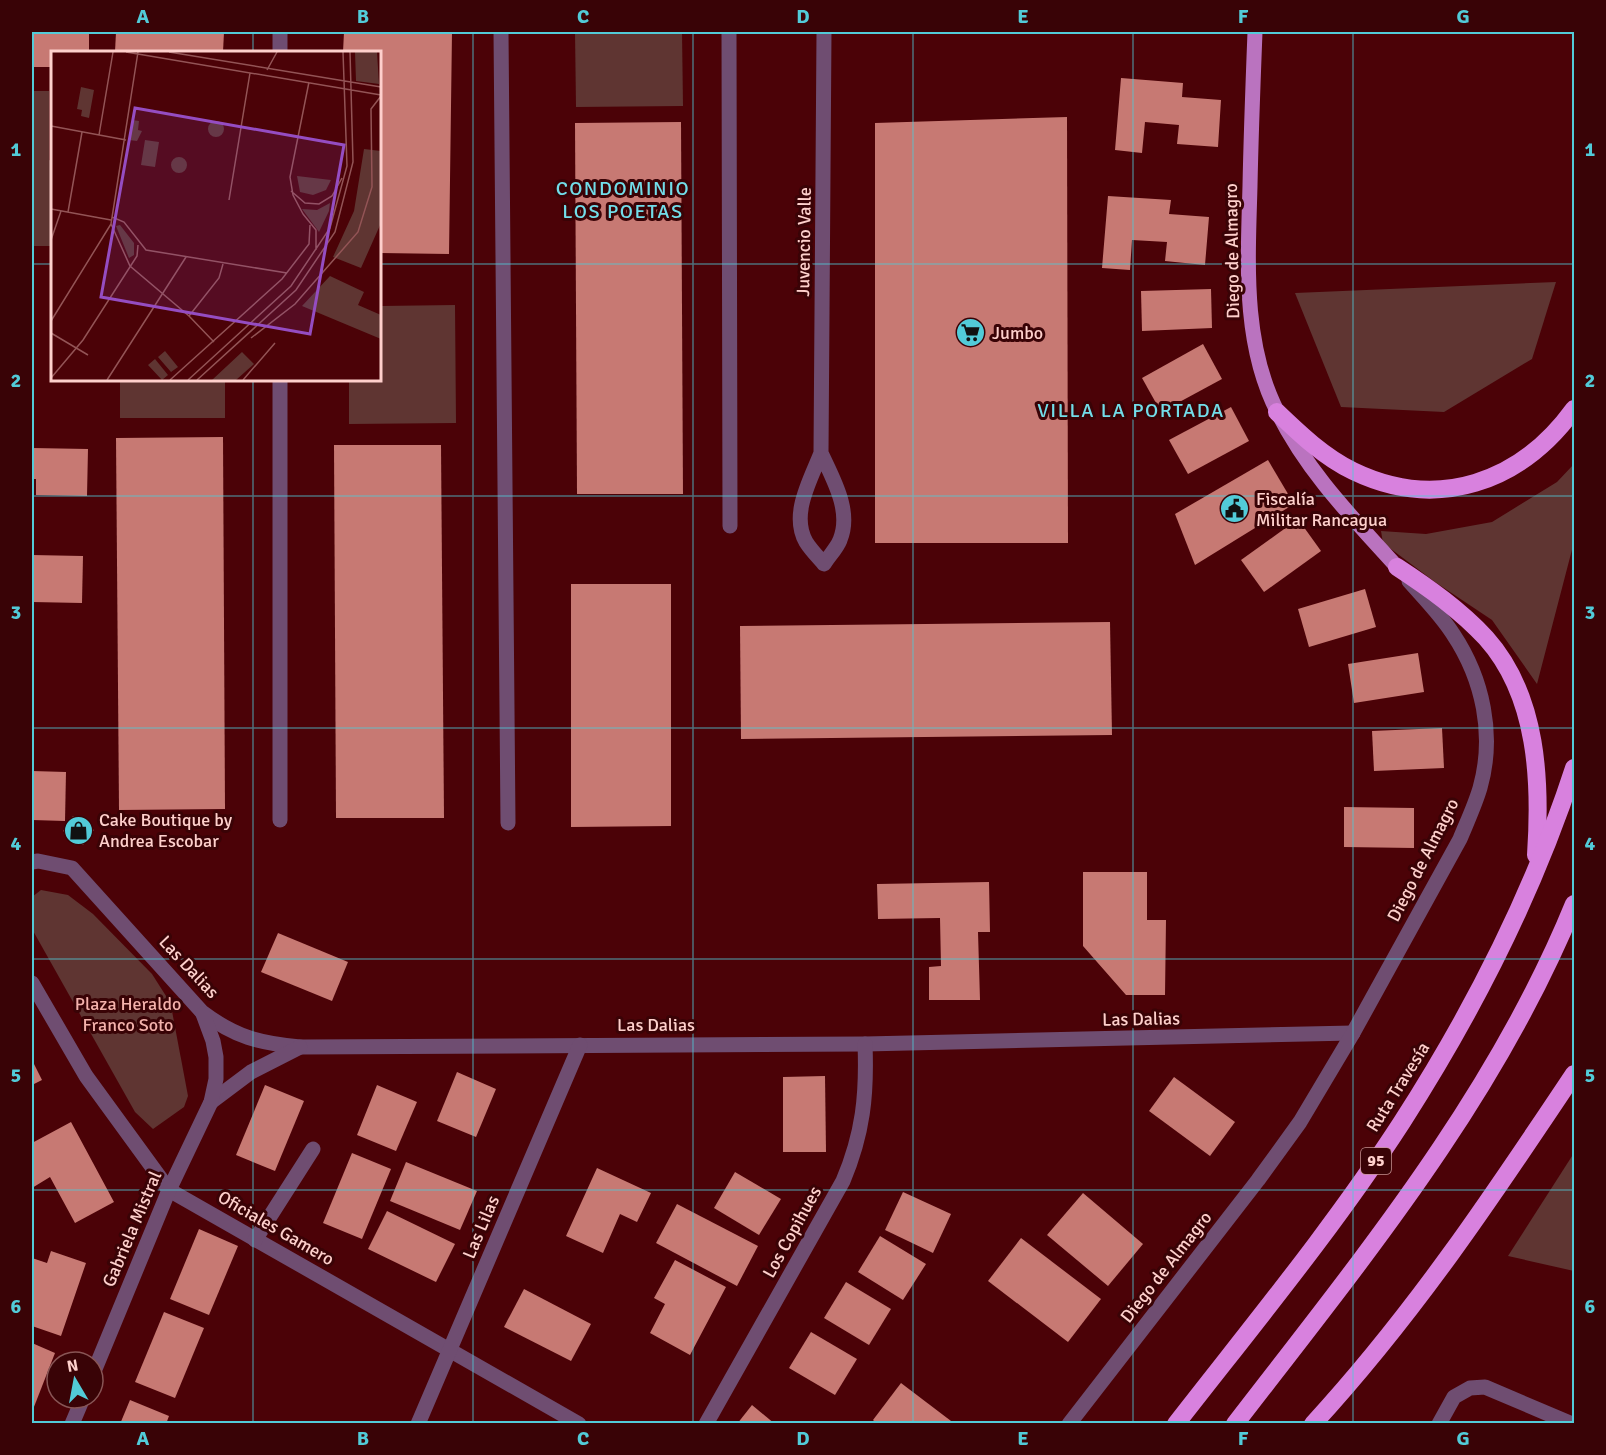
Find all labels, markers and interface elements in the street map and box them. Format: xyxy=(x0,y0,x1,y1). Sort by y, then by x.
text: A xyxy=(137,4,150,29)
text: B xyxy=(357,4,369,29)
text: C xyxy=(577,4,589,29)
text: D xyxy=(796,4,810,29)
text: E xyxy=(1017,4,1029,29)
text: F xyxy=(1238,4,1249,29)
text: G xyxy=(1456,4,1470,29)
inset map xyxy=(51,51,381,381)
text: 1 xyxy=(11,137,22,162)
text: 1 xyxy=(1585,137,1596,162)
district label: CONDOMINIO LOS POETAS xyxy=(556,176,690,224)
street label: Diego de Almagro xyxy=(1220,183,1244,319)
street label: Juvencio Valle xyxy=(792,187,816,297)
supermarket icon: Jumbo xyxy=(955,317,987,349)
place label: Jumbo xyxy=(992,322,1043,344)
text: 2 xyxy=(11,368,21,393)
text: 2 xyxy=(1585,368,1595,393)
district label: VILLA LA PORTADA xyxy=(1037,398,1225,423)
place label: Fiscalía Militar Rancagua xyxy=(1256,488,1387,531)
public building icon: Fiscalía Militar Rancagua xyxy=(1219,493,1251,525)
text: 3 xyxy=(11,600,21,625)
text: 3 xyxy=(1585,600,1595,625)
street label: Diego de Almagro xyxy=(1382,795,1464,925)
place label: Cake Boutique by Andrea Escobar xyxy=(99,809,233,852)
shop icon: Cake Boutique by Andrea Escobar xyxy=(62,814,94,846)
text: 4 xyxy=(11,831,22,856)
text: 4 xyxy=(1585,831,1596,856)
street label: Las Dalias xyxy=(154,931,224,1003)
park label: Plaza Heraldo Franco Soto xyxy=(75,993,181,1036)
street label: Las Dalias xyxy=(1102,1007,1180,1031)
street label: Las Dalias xyxy=(617,1014,695,1036)
street label: Ruta Travesía xyxy=(1362,1038,1434,1136)
text: 5 xyxy=(11,1063,21,1088)
text: 5 xyxy=(1585,1063,1595,1088)
road number: 95 xyxy=(1361,1148,1391,1174)
street label: Gabriela Mistral xyxy=(98,1168,166,1290)
street label: Los Copihues xyxy=(758,1182,826,1282)
street label: Oficiales Gamero xyxy=(214,1186,338,1270)
street label: Las Lilas xyxy=(458,1192,504,1262)
street label: Diego de Almagro xyxy=(1116,1207,1216,1327)
text: 6 xyxy=(11,1294,22,1319)
text: 6 xyxy=(1585,1294,1596,1319)
north arrow xyxy=(45,1350,105,1410)
text: N xyxy=(65,1355,80,1377)
text: A xyxy=(137,1426,150,1451)
text: B xyxy=(357,1426,369,1451)
text: C xyxy=(577,1426,589,1451)
text: D xyxy=(796,1426,810,1451)
text: E xyxy=(1017,1426,1029,1451)
text: F xyxy=(1238,1426,1249,1451)
text: G xyxy=(1456,1426,1470,1451)

